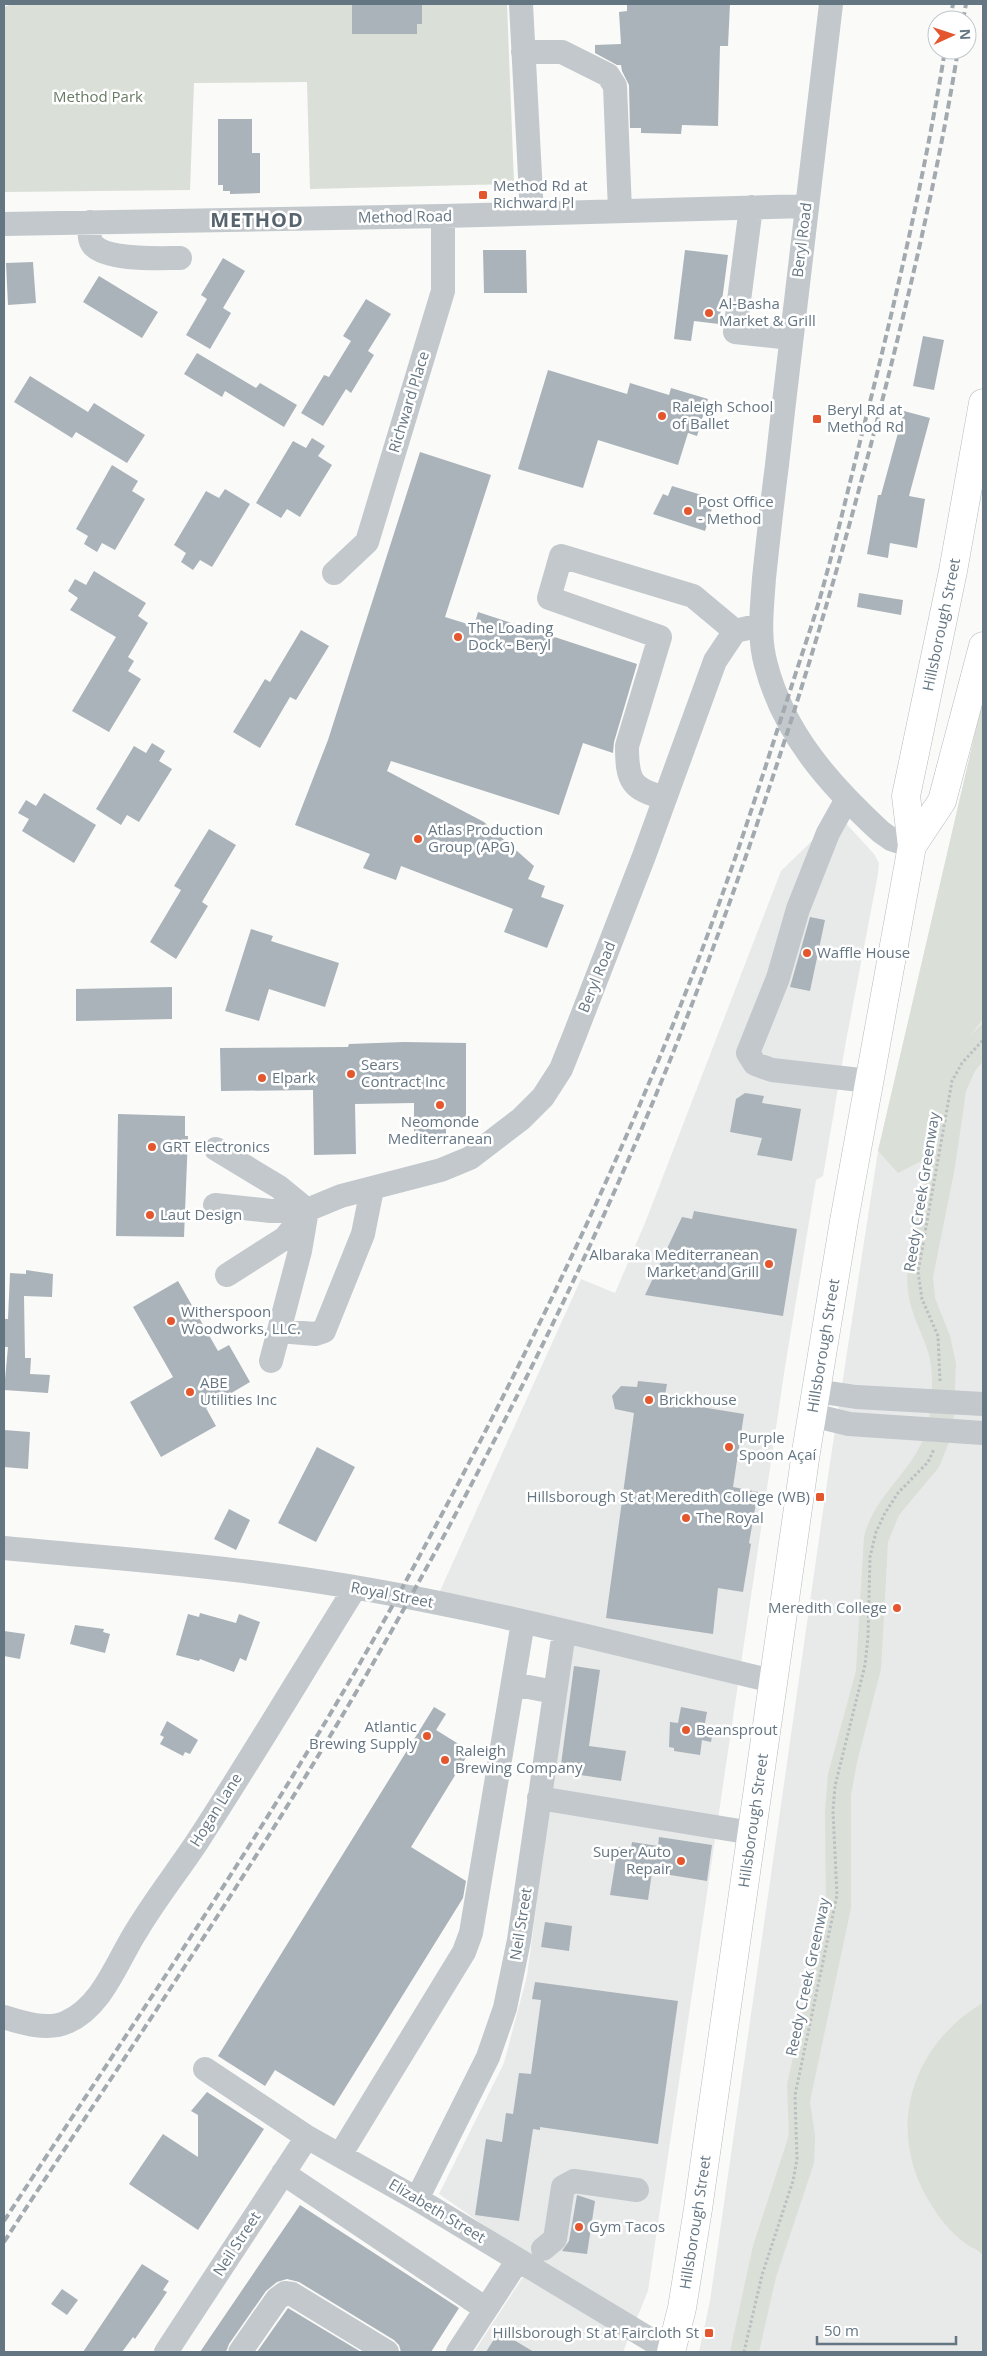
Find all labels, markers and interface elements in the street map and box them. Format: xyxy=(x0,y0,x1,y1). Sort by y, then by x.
north arrow xyxy=(927,10,977,60)
text: N xyxy=(956,28,975,40)
park label: Method Park xyxy=(53,86,143,106)
place label: Method Rd at Richward Pl xyxy=(493,175,588,212)
marker: Method Rd at Richward Pl xyxy=(477,189,489,201)
street label: Beryl Road xyxy=(786,201,816,278)
street label: Method Road xyxy=(358,205,452,227)
district label: METHOD xyxy=(210,206,304,233)
place label: Al-Basha Market & Grill xyxy=(719,293,816,330)
marker: Al-Basha Market & Grill xyxy=(703,307,715,319)
street label: Richward Place xyxy=(383,348,433,455)
place label: Raleigh School of Ballet xyxy=(672,396,773,433)
place label: Beryl Rd at Method Rd xyxy=(827,399,904,436)
marker: Raleigh School of Ballet xyxy=(656,410,668,422)
marker: Beryl Rd at Method Rd xyxy=(811,413,823,425)
place label: Post Office - Method xyxy=(698,491,774,528)
marker: Post Office - Method xyxy=(682,505,694,517)
street label: Hillsborough Street xyxy=(917,556,964,693)
place label: The Loading Dock - Beryl xyxy=(468,617,553,654)
marker: The Loading Dock - Beryl xyxy=(452,631,464,643)
place label: Atlas Production Group (APG) xyxy=(428,819,543,856)
marker: Atlas Production Group (APG) xyxy=(412,833,424,845)
street label: Beryl Road xyxy=(573,938,619,1015)
place label: Waffle House xyxy=(817,942,910,962)
marker: Waffle House xyxy=(801,947,813,959)
place label: Sears Contract Inc xyxy=(361,1054,446,1091)
place label: Elpark xyxy=(272,1067,316,1087)
marker: Sears Contract Inc xyxy=(345,1068,357,1080)
marker: Elpark xyxy=(256,1072,268,1084)
marker: Neomonde Mediterranean xyxy=(434,1099,446,1111)
street label: Reedy Creek Greenway xyxy=(899,1110,944,1273)
place label: Neomonde Mediterranean xyxy=(388,1111,492,1148)
place label: GRT Electronics xyxy=(162,1136,270,1156)
marker: GRT Electronics xyxy=(146,1141,158,1153)
place label: Laut Design xyxy=(160,1204,242,1224)
marker: Laut Design xyxy=(144,1209,156,1221)
place label: Albaraka Mediterranean Market and Grill xyxy=(589,1244,759,1281)
marker: Albaraka Mediterranean Market and Grill xyxy=(763,1258,775,1270)
street label: Hillsborough Street xyxy=(802,1277,843,1414)
place label: Witherspoon Woodworks, LLC. xyxy=(181,1301,301,1338)
marker: Witherspoon Woodworks, LLC. xyxy=(165,1315,177,1327)
place label: ABE Utilities Inc xyxy=(200,1372,277,1409)
marker: ABE Utilities Inc xyxy=(184,1386,196,1398)
place label: Brickhouse xyxy=(659,1389,737,1409)
marker: Brickhouse xyxy=(643,1394,655,1406)
place label: Purple Spoon Açaí xyxy=(739,1427,818,1464)
marker: Purple Spoon Açaí xyxy=(723,1441,735,1453)
place label: Hillsborough St at Meredith College (WB) xyxy=(526,1486,810,1506)
marker: Hillsborough St at Meredith College (WB) xyxy=(814,1491,826,1503)
place label: The Royal xyxy=(696,1507,764,1527)
marker: The Royal xyxy=(680,1512,692,1524)
street label: Royal Street xyxy=(349,1576,435,1612)
place label: Meredith College xyxy=(768,1597,887,1617)
marker: Meredith College xyxy=(891,1602,903,1614)
place label: Atlantic Brewing Supply xyxy=(309,1716,417,1753)
place label: Beansprout xyxy=(696,1719,778,1739)
marker: Beansprout xyxy=(680,1724,692,1736)
marker: Atlantic Brewing Supply xyxy=(421,1730,433,1742)
place label: Raleigh Brewing Company xyxy=(455,1740,583,1777)
street label: Hillsborough Street xyxy=(733,1752,772,1889)
marker: Raleigh Brewing Company xyxy=(439,1754,451,1766)
street label: Hogan Lane xyxy=(185,1769,246,1850)
place label: Super Auto Repair xyxy=(593,1841,671,1878)
marker: Super Auto Repair xyxy=(675,1855,687,1867)
street label: Neil Street xyxy=(504,1886,536,1962)
street label: Reedy Creek Greenway xyxy=(780,1895,834,2058)
street label: Hillsborough Street xyxy=(674,2154,715,2291)
street label: Elizabeth Street xyxy=(386,2173,489,2247)
street label: Neil Street xyxy=(208,2207,264,2280)
place label: Gym Tacos xyxy=(589,2216,665,2236)
marker: Gym Tacos xyxy=(573,2221,585,2233)
scale bar xyxy=(817,2314,956,2346)
text: 50 m xyxy=(824,2320,859,2340)
place label: Hillsborough St at Faircloth St xyxy=(493,2322,699,2342)
marker: Hillsborough St at Faircloth St xyxy=(703,2327,715,2339)

